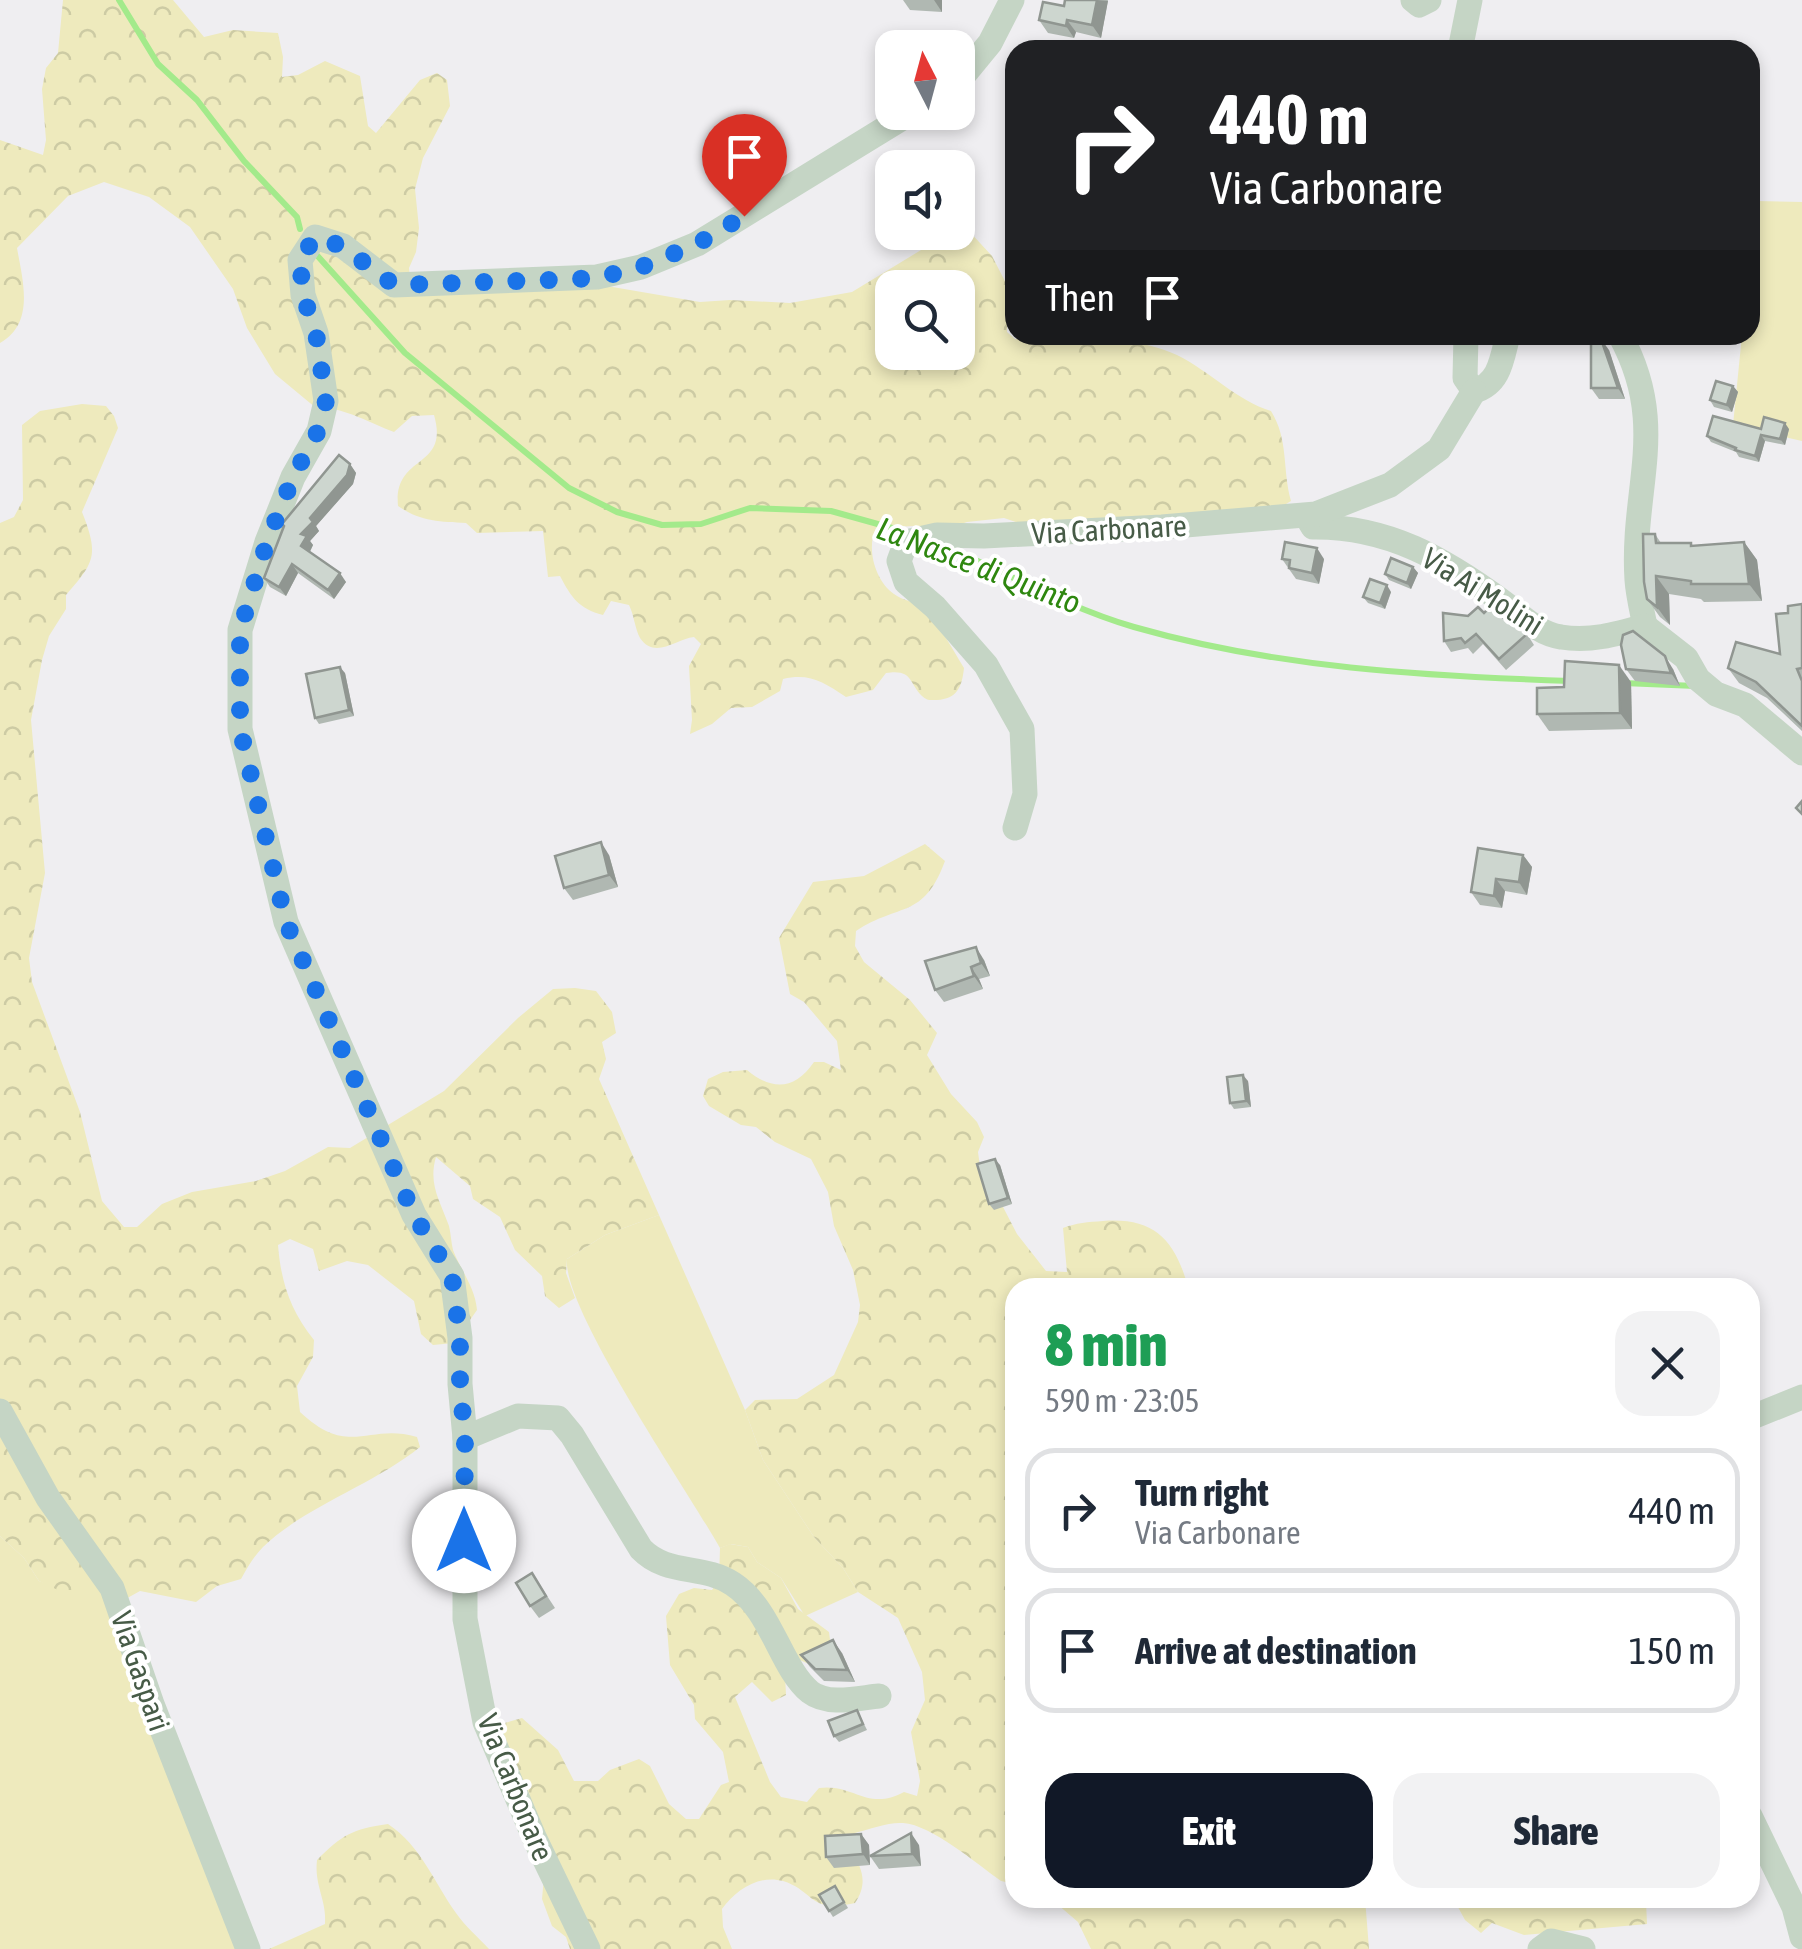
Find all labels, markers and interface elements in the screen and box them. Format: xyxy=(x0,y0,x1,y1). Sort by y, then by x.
north arrow xyxy=(875,30,975,130)
map controls xyxy=(875,30,975,370)
text: 440 m xyxy=(1210,79,1369,159)
icon: right xyxy=(1045,80,1175,210)
pin xyxy=(702,114,787,217)
icon: arrive xyxy=(717,129,772,184)
button: sound xyxy=(875,150,975,250)
text: Via Carbonare xyxy=(1210,162,1443,214)
button: search xyxy=(875,270,975,370)
icon: arrive xyxy=(1135,270,1190,325)
text: Then xyxy=(1045,276,1115,319)
street label: Via Carbonare xyxy=(1031,508,1187,550)
water label: La Nasce di Quinto xyxy=(872,509,1086,621)
street label: Via Ai Molini xyxy=(1416,541,1550,641)
text: 8 min xyxy=(1045,1310,1168,1379)
button: close xyxy=(1615,1311,1720,1416)
text: 590 m · 23:05 xyxy=(1045,1382,1200,1419)
text: Turn right xyxy=(1135,1471,1269,1514)
icon: right xyxy=(1050,1483,1105,1538)
position arrow xyxy=(412,1489,516,1593)
text: 440 m xyxy=(1629,1489,1715,1532)
text: Via Carbonare xyxy=(1135,1514,1301,1551)
street label: Via Gaspari xyxy=(105,1607,177,1735)
icon: arrive xyxy=(1050,1623,1105,1678)
text: Arrive at destination xyxy=(1135,1629,1417,1672)
text: 150 m xyxy=(1629,1629,1715,1672)
street label: Via Carbonare xyxy=(471,1709,561,1865)
button: Exit xyxy=(1045,1773,1373,1888)
button: Share xyxy=(1393,1773,1720,1888)

